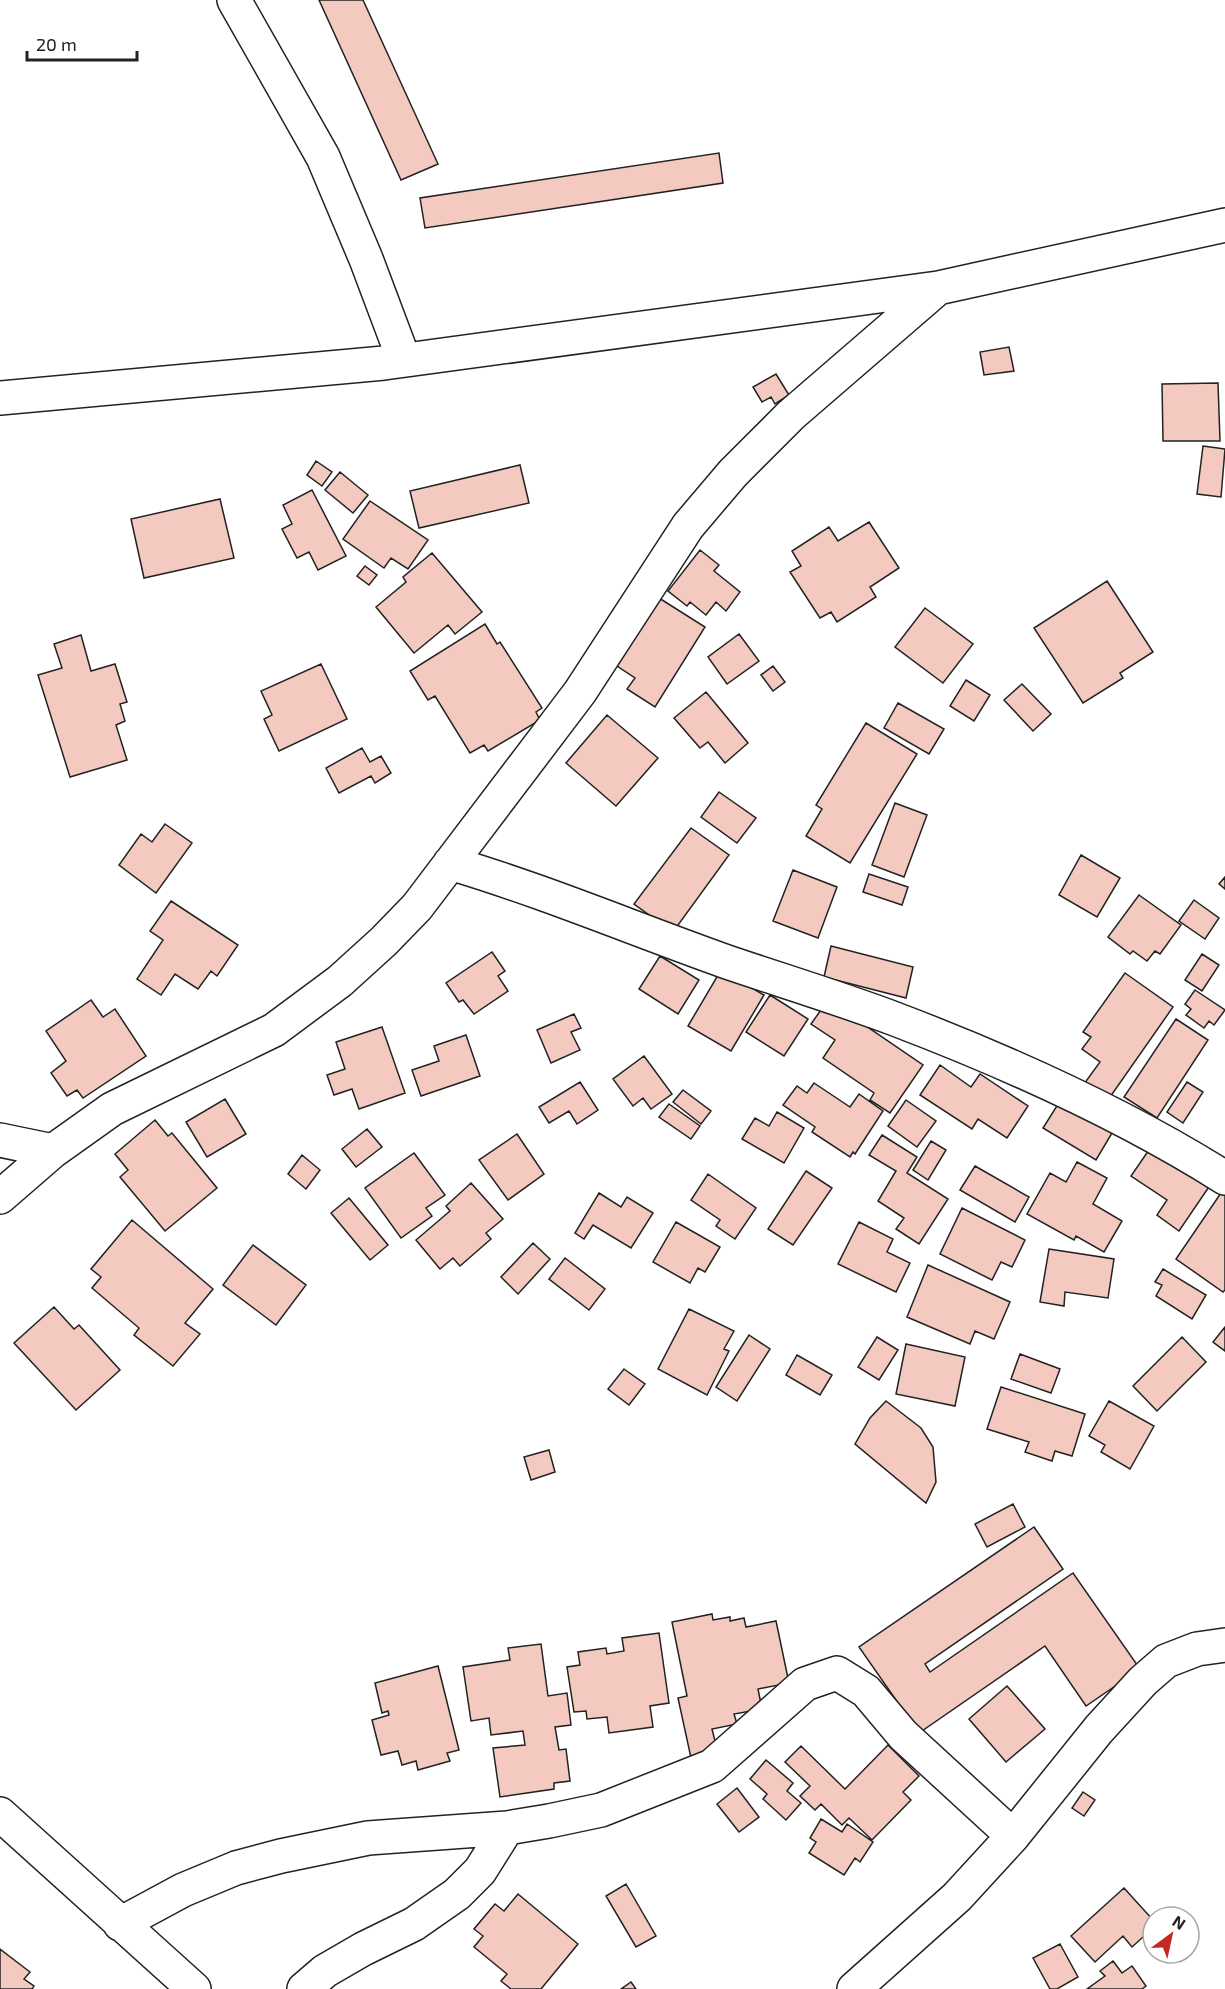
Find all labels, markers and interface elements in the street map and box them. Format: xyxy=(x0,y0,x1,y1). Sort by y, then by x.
scale bar xyxy=(27,24,136,62)
text: 20 m xyxy=(36,33,77,55)
north arrow xyxy=(1141,1905,1201,1965)
text: N xyxy=(1169,1911,1189,1933)

